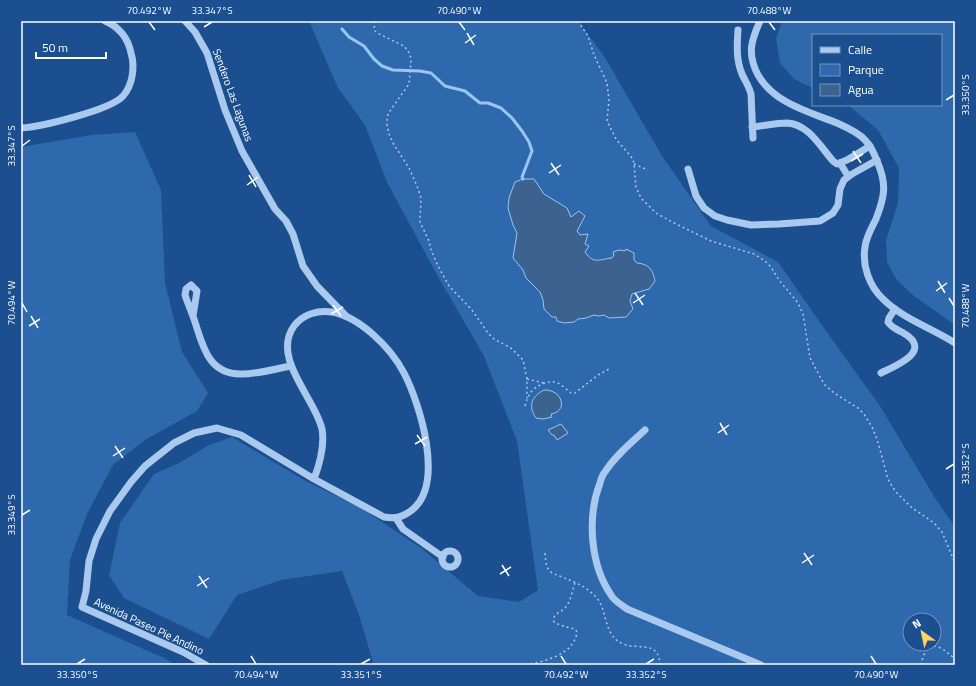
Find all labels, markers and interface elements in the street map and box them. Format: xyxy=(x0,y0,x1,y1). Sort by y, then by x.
text: 70.492°W xyxy=(127,3,171,18)
text: 33.347°S xyxy=(191,3,233,18)
text: 70.490°W xyxy=(437,3,481,18)
text: 70.488°W xyxy=(747,3,791,18)
scale bar xyxy=(36,34,106,60)
legend xyxy=(812,34,942,106)
text: 50 m xyxy=(42,38,68,57)
text: Calle xyxy=(848,40,872,59)
street label: Sendero Las Lagunas xyxy=(209,46,257,144)
text: Parque xyxy=(848,60,884,79)
text: 33.350°S xyxy=(958,74,973,116)
text: Agua xyxy=(848,80,874,99)
text: 33.347°S xyxy=(4,125,19,167)
text: 70.494°W xyxy=(4,281,19,325)
text: 70.488°W xyxy=(958,284,973,328)
text: 33.352°S xyxy=(958,443,973,485)
text: 33.349°S xyxy=(4,494,19,536)
street label: Avenida Paseo Pie Andino xyxy=(92,594,207,659)
north arrow xyxy=(902,612,942,652)
text: N xyxy=(909,615,924,632)
text: 33.350°S xyxy=(56,667,98,682)
text: 70.494°W xyxy=(234,667,278,682)
text: 33.351°S xyxy=(340,667,382,682)
text: 70.492°W xyxy=(544,667,588,682)
text: 33.352°S xyxy=(625,667,667,682)
text: 70.490°W xyxy=(854,667,898,682)

